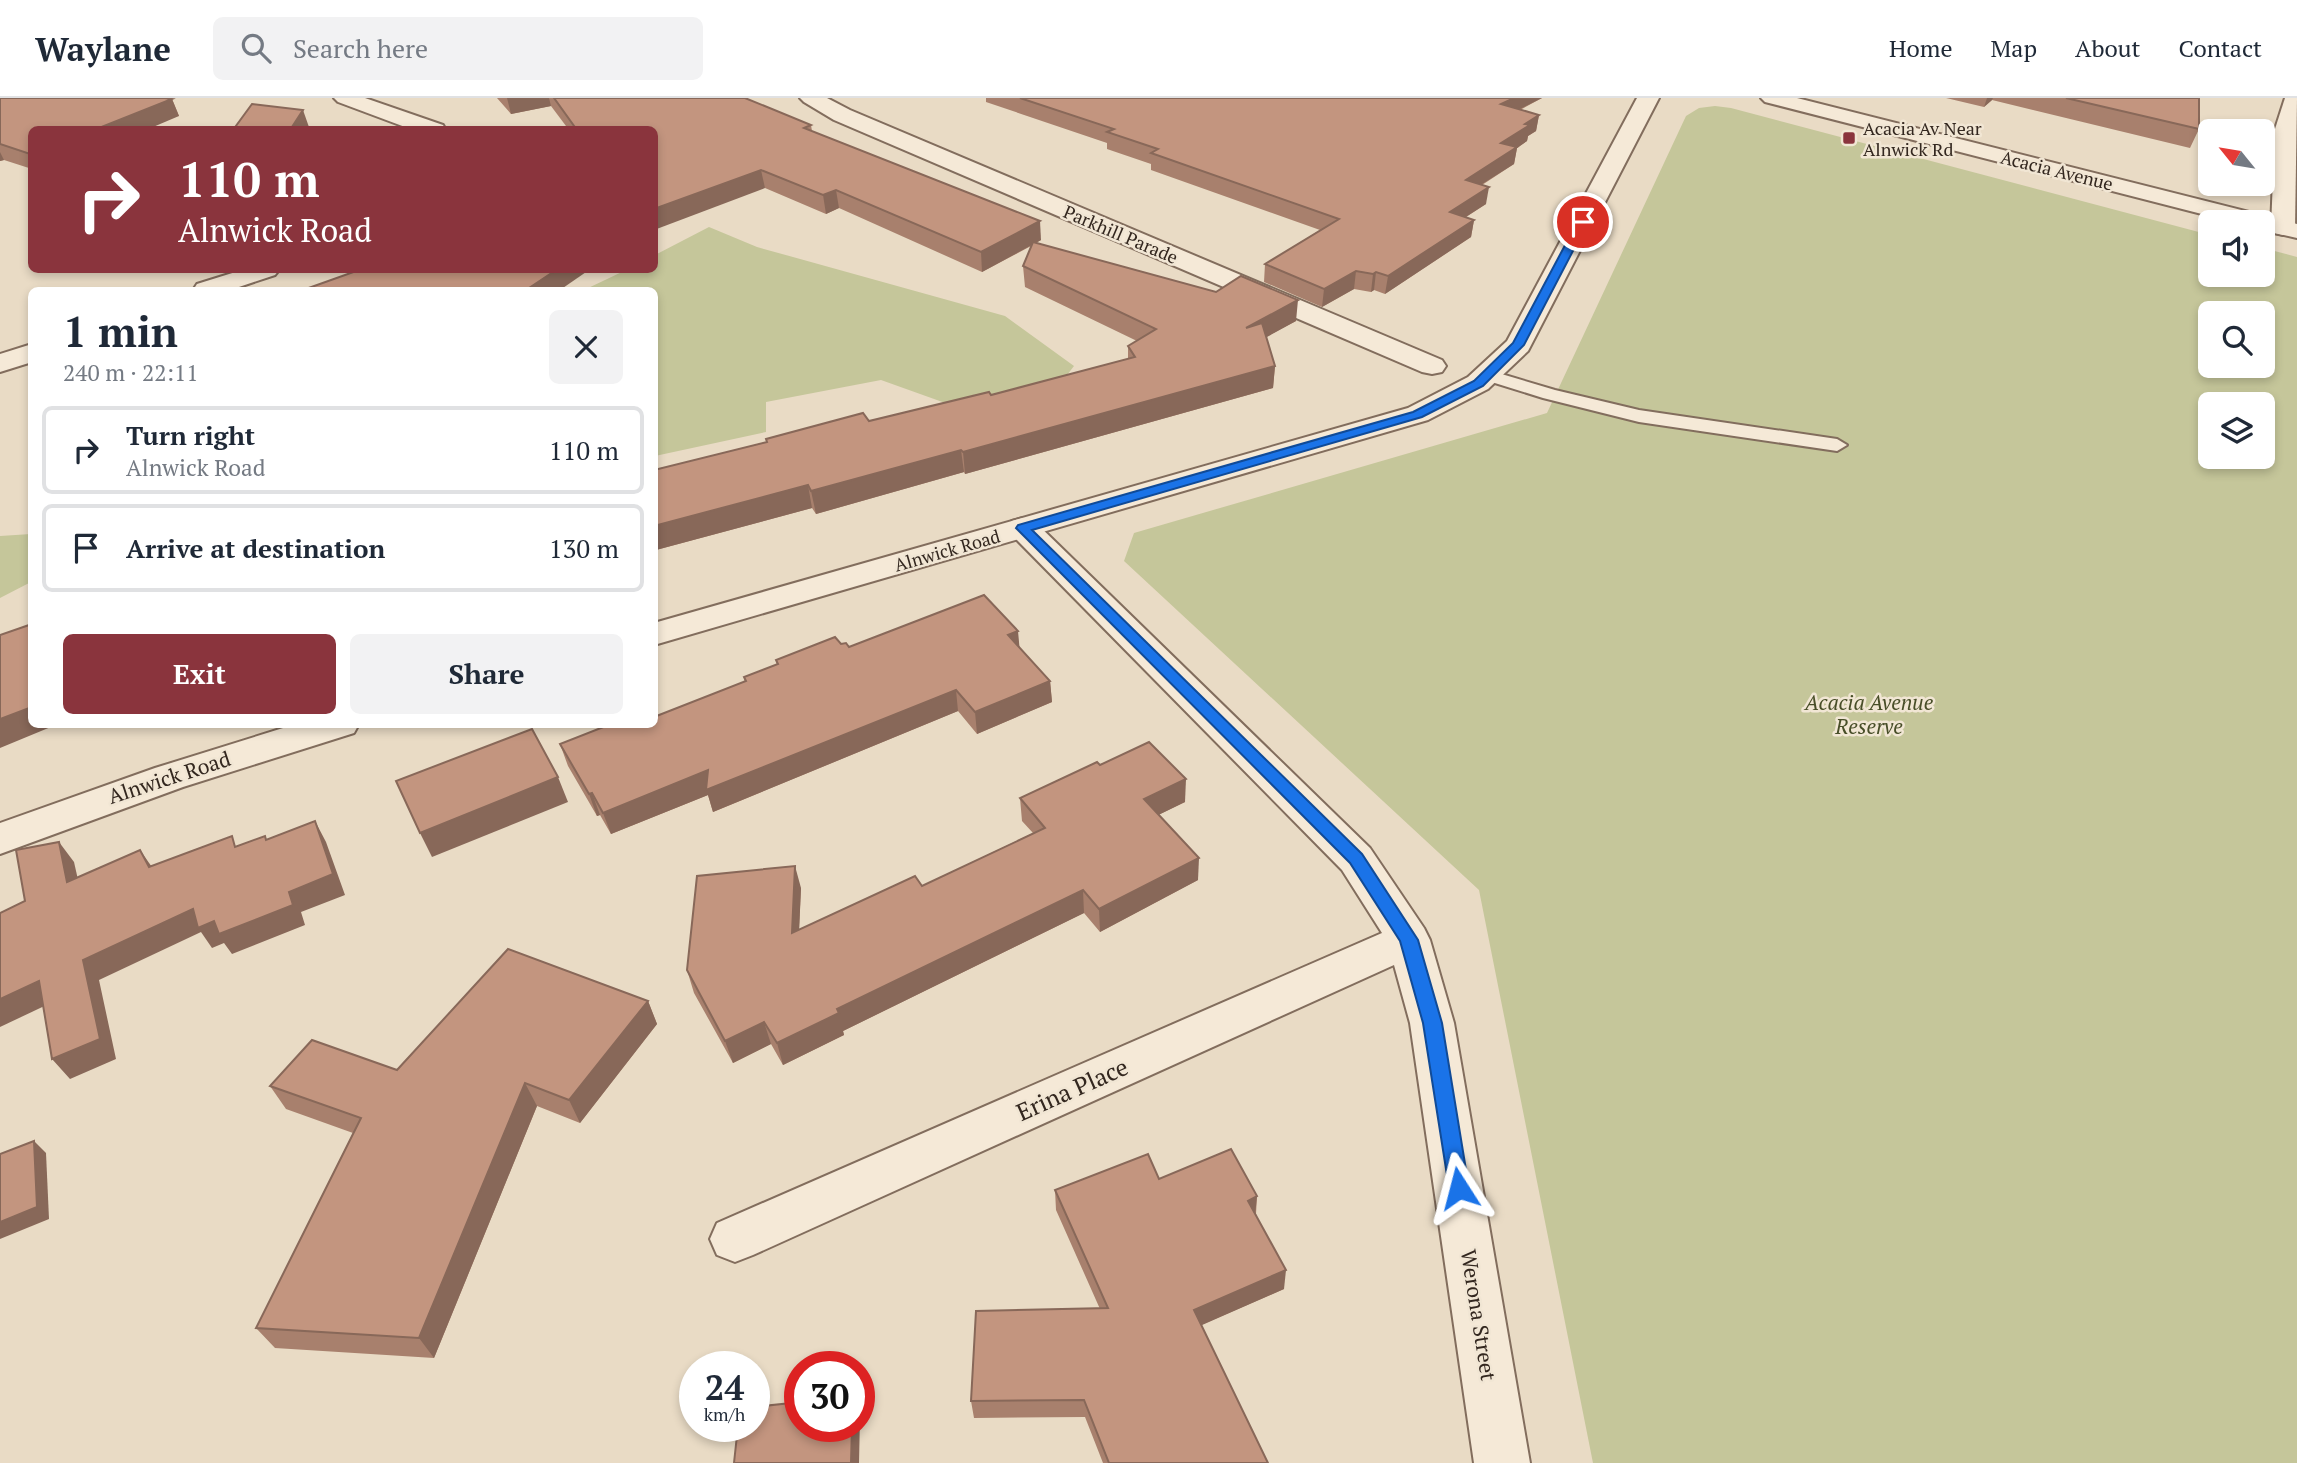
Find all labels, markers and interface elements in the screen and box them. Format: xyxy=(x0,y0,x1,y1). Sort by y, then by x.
search box xyxy=(213,17,703,80)
text: Waylane xyxy=(35,27,171,70)
icon: search xyxy=(237,29,275,67)
text: Search here xyxy=(293,31,428,65)
text: Home xyxy=(1889,32,1953,64)
text: Map xyxy=(1991,32,2037,64)
text: About xyxy=(2075,32,2141,64)
text: Contact xyxy=(2179,32,2262,64)
place label: Acacia Av Near Alnwick Rd xyxy=(1863,116,1982,161)
north arrow xyxy=(2198,119,2275,196)
map controls xyxy=(2198,119,2275,469)
marker: Acacia Av Near Alnwick Rd xyxy=(1841,130,1857,146)
street label: Acacia Avenue xyxy=(1998,144,2116,196)
text: 110 m xyxy=(178,146,320,211)
icon: right xyxy=(63,154,154,245)
pin xyxy=(1553,192,1613,252)
street label: Parkhill Parade xyxy=(1060,199,1182,269)
icon: arrive xyxy=(1564,203,1602,241)
text: Alnwick Road xyxy=(178,209,372,251)
button: sound xyxy=(2198,210,2275,287)
button: search xyxy=(2198,301,2275,378)
text: 1 min xyxy=(63,303,178,359)
button: close xyxy=(549,310,623,384)
text: 240 m · 22:11 xyxy=(63,357,198,388)
button: layers xyxy=(2198,392,2275,469)
text: Turn right xyxy=(126,418,255,452)
icon: right xyxy=(67,431,105,469)
text: 110 m xyxy=(549,433,619,467)
text: Alnwick Road xyxy=(126,452,265,483)
street label: Alnwick Road xyxy=(891,523,1003,577)
icon: arrive xyxy=(67,529,105,567)
text: Arrive at destination xyxy=(126,531,385,565)
text: 130 m xyxy=(549,531,619,565)
button: Exit xyxy=(63,634,336,714)
button: Share xyxy=(350,634,623,714)
park label: Acacia Avenue Reserve xyxy=(1803,688,1934,740)
street label: Alnwick Road xyxy=(104,744,234,810)
street label: Erina Place xyxy=(1011,1050,1133,1128)
position arrow xyxy=(1422,1151,1496,1225)
street label: Werona Street xyxy=(1455,1247,1503,1383)
speed limit sign: 30 xyxy=(784,1351,875,1442)
text: 24 xyxy=(705,1364,744,1410)
text: km/h xyxy=(704,1402,745,1426)

